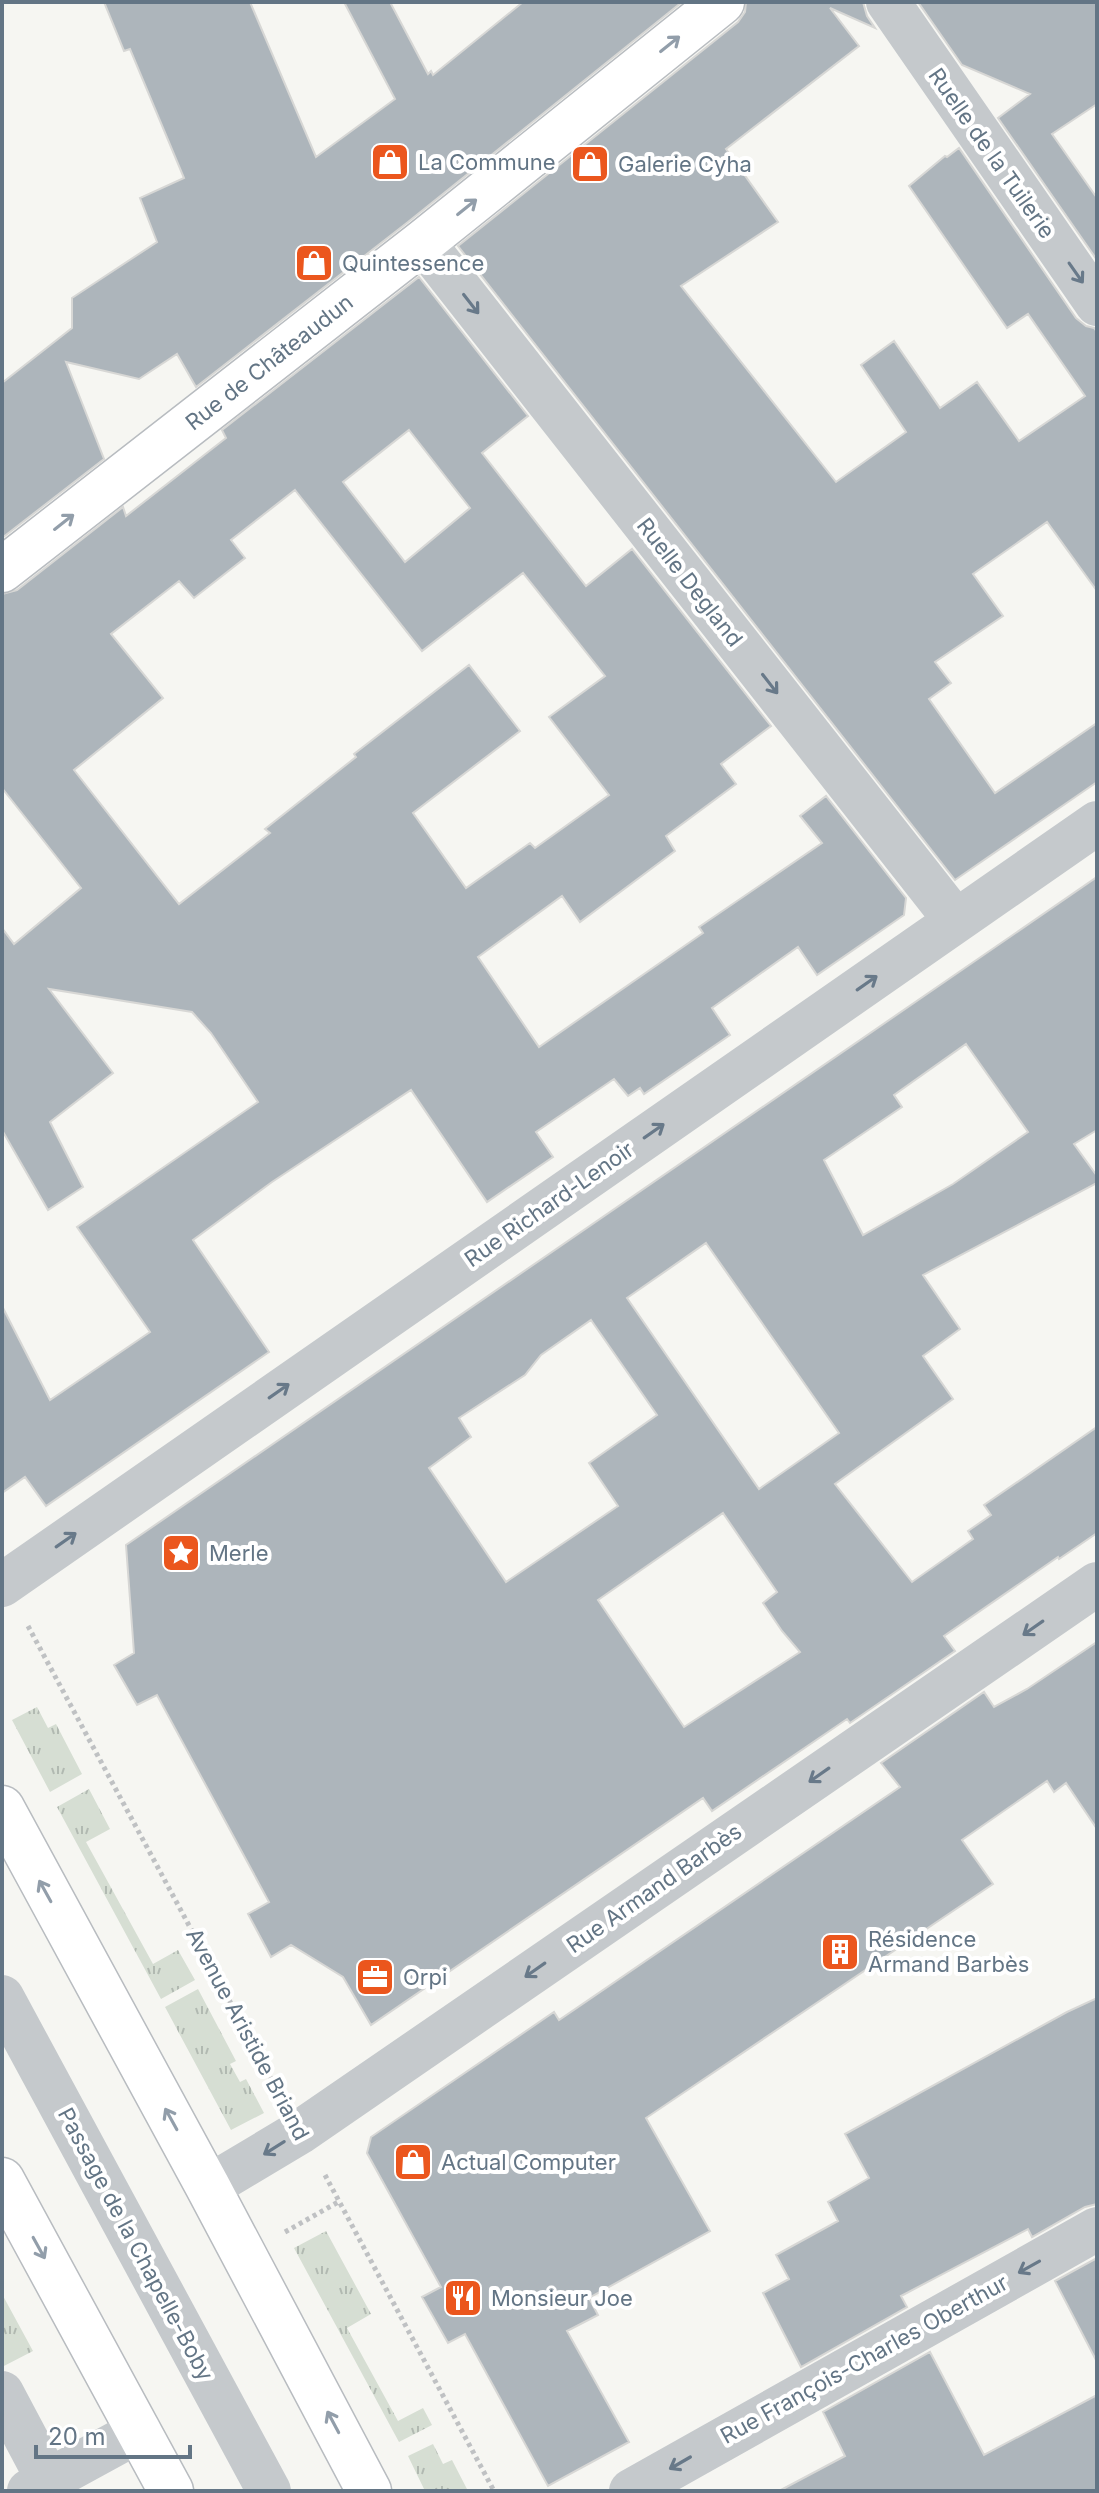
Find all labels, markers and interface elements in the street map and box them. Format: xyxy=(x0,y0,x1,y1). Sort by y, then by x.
one-way arrow xyxy=(659,35,680,53)
street label: Ruelle de la Tuilerie xyxy=(923,63,1061,243)
shop icon: La Commune xyxy=(369,141,411,183)
shop icon: Galerie Cyha xyxy=(569,143,611,185)
place label: La Commune xyxy=(418,149,556,175)
place label: Galerie Cyha xyxy=(618,151,752,177)
one-way arrow xyxy=(456,198,477,215)
shop icon: Quintessence xyxy=(293,242,335,284)
place label: Quintessence xyxy=(342,250,484,276)
one-way arrow xyxy=(1068,262,1084,284)
street label: Rue de Châteaudun xyxy=(180,289,358,435)
one-way arrow xyxy=(463,293,480,314)
one-way arrow xyxy=(53,513,74,531)
street label: Ruelle Degland xyxy=(632,513,748,651)
one-way arrow xyxy=(762,673,779,694)
one-way arrow xyxy=(856,975,878,991)
one-way arrow xyxy=(642,1123,664,1139)
street label: Rue Richard-Lenoir xyxy=(460,1136,638,1272)
one-way arrow xyxy=(268,1383,290,1399)
one-way arrow xyxy=(54,1532,76,1548)
place icon: Merle xyxy=(160,1532,202,1574)
place label: Merle xyxy=(209,1540,268,1566)
one-way arrow xyxy=(1022,1620,1044,1636)
one-way arrow xyxy=(808,1767,830,1783)
street label: Rue Armand Barbès xyxy=(562,1818,746,1958)
one-way arrow xyxy=(37,1880,53,1903)
street label: Avenue Aristide Briand xyxy=(181,1924,315,2144)
place label: Résidence Armand Barbès xyxy=(868,1926,1029,1977)
building icon: Résidence Armand Barbès xyxy=(819,1931,861,1973)
office icon: Orpi xyxy=(354,1956,396,1998)
one-way arrow xyxy=(525,1962,547,1978)
place label: Orpi xyxy=(403,1964,447,1990)
street label: Passage de la Chapelle-Boby xyxy=(53,2103,219,2385)
one-way arrow xyxy=(162,2107,178,2131)
one-way arrow xyxy=(263,2140,286,2156)
shop icon: Actual Computer xyxy=(392,2141,434,2183)
place label: Actual Computer xyxy=(441,2149,616,2175)
one-way arrow xyxy=(32,2236,48,2259)
one-way arrow xyxy=(1017,2259,1041,2275)
street label: Rue François-Charles Oberthur xyxy=(716,2269,1012,2449)
restaurant icon: Monsieur Joe xyxy=(442,2277,484,2319)
place label: Monsieur Joe xyxy=(491,2285,633,2311)
scale bar xyxy=(36,2409,190,2459)
one-way arrow xyxy=(324,2411,340,2434)
text: 20 m xyxy=(48,2422,106,2451)
one-way arrow xyxy=(669,2455,692,2471)

